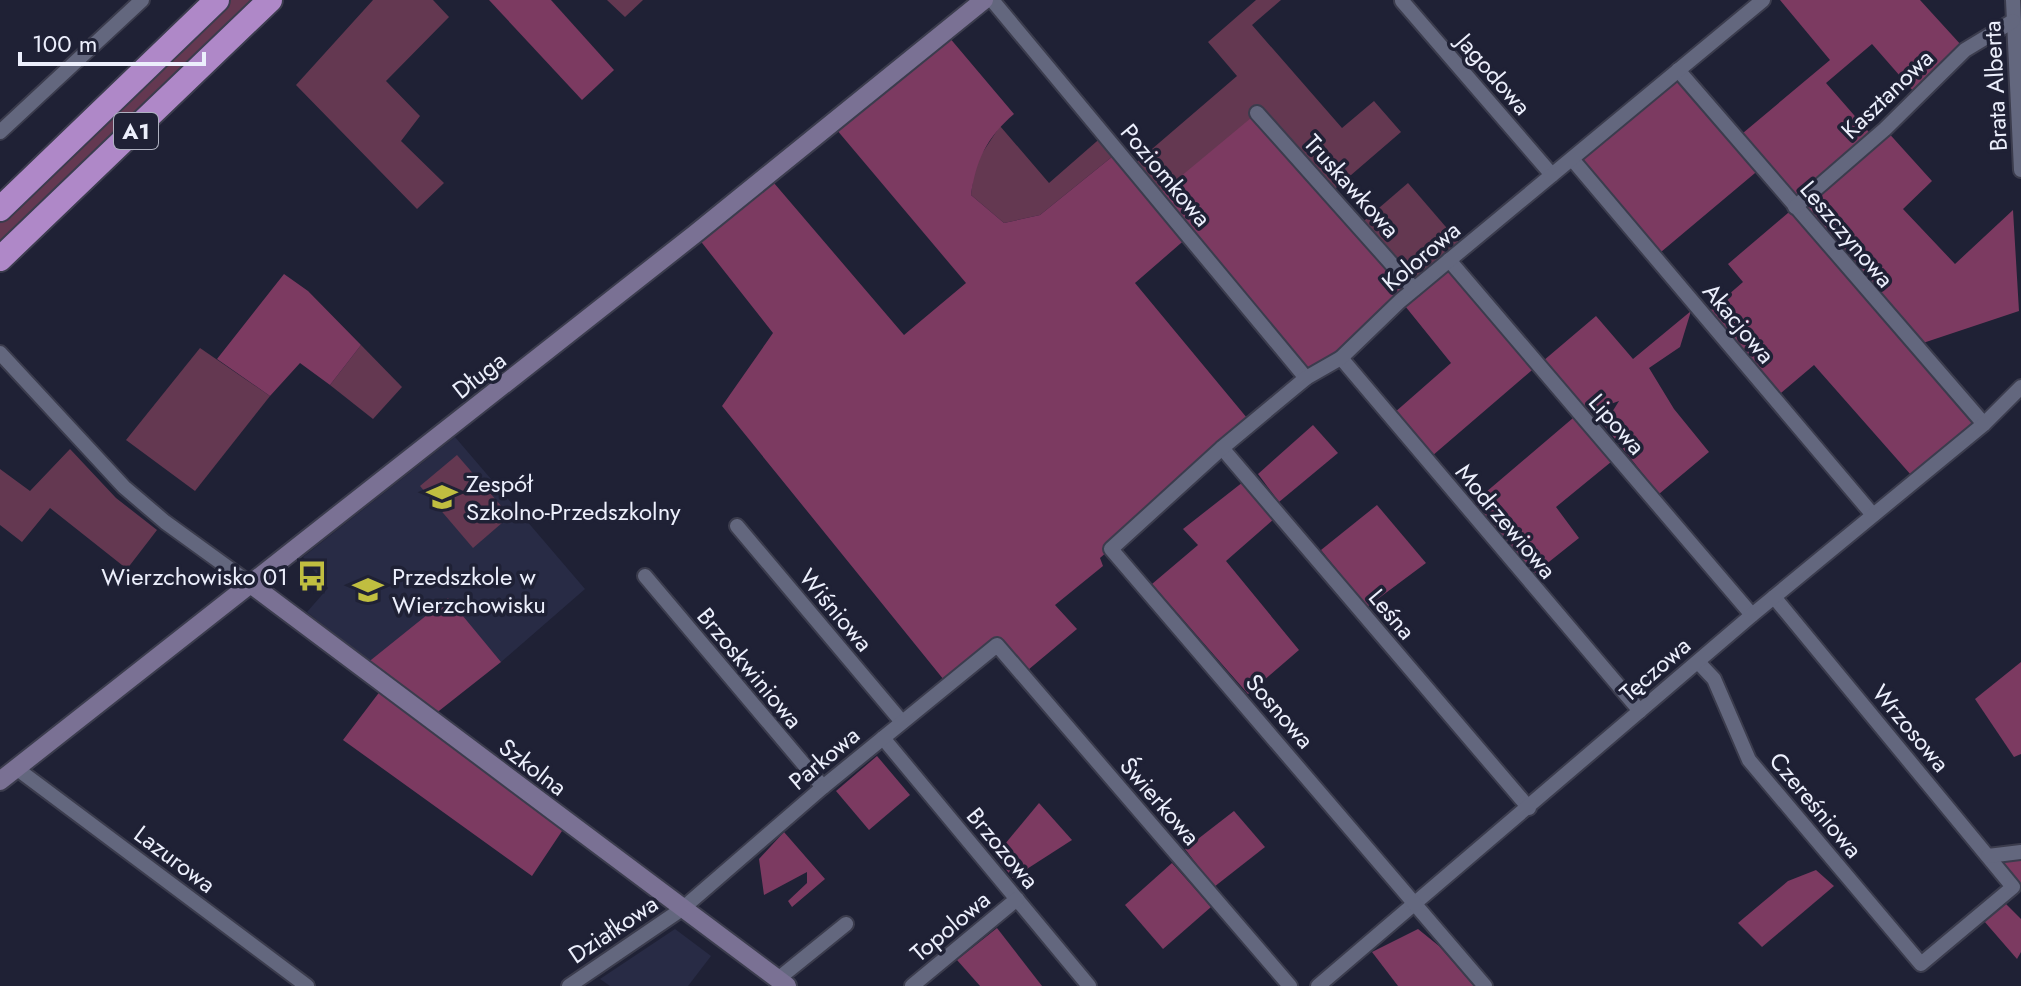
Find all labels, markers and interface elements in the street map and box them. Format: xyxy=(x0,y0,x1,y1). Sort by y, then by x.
scale bar xyxy=(20,16,204,66)
street label: Brata Alberta xyxy=(1974,20,2016,152)
street label: Jagodowa xyxy=(1447,23,1539,123)
text: 100 m xyxy=(32,26,98,61)
street label: Kasztanowa xyxy=(1833,41,1941,147)
road number: A1 xyxy=(114,113,158,149)
street label: Poziomkowa xyxy=(1112,116,1220,234)
street label: Truskawkowa xyxy=(1296,126,1408,246)
street label: Leszczynowa xyxy=(1792,173,1902,295)
street label: Kolorowa xyxy=(1374,213,1468,299)
street label: Akacjowa xyxy=(1695,275,1783,371)
street label: Długa xyxy=(445,343,513,407)
street label: Lipowa xyxy=(1580,386,1654,462)
street label: Modrzewiowa xyxy=(1447,456,1565,586)
place label: Zespół Szkolno-Przedszkolny xyxy=(466,466,681,529)
school or university icon: Zespół Szkolno-Przedszkolny xyxy=(425,480,459,514)
place label: Wierzchowisko 01 xyxy=(101,559,288,594)
bus stop icon: Wierzchowisko 01 xyxy=(295,559,329,593)
place label: Przedszkole w Wierzchowisku xyxy=(392,559,546,622)
street label: Wiśniowa xyxy=(791,561,881,659)
school or university icon: Przedszkole w Wierzchowisku xyxy=(351,573,385,607)
street label: Leśna xyxy=(1360,581,1424,647)
street label: Brzoskwiniowa xyxy=(689,600,811,736)
street label: Tęczowa xyxy=(1612,628,1698,710)
street label: Sosnowa xyxy=(1238,666,1322,756)
street label: Wrzosowa xyxy=(1864,676,1958,780)
street label: Parkowa xyxy=(781,718,867,798)
street label: Szkolna xyxy=(492,730,574,804)
street label: Czereśniowa xyxy=(1761,744,1871,866)
street label: Świerkowa xyxy=(1112,749,1208,853)
street label: Brzozowa xyxy=(958,800,1048,896)
street label: Lazurowa xyxy=(127,817,223,901)
street label: Topolowa xyxy=(902,882,998,970)
street label: Działkowa xyxy=(561,886,665,972)

